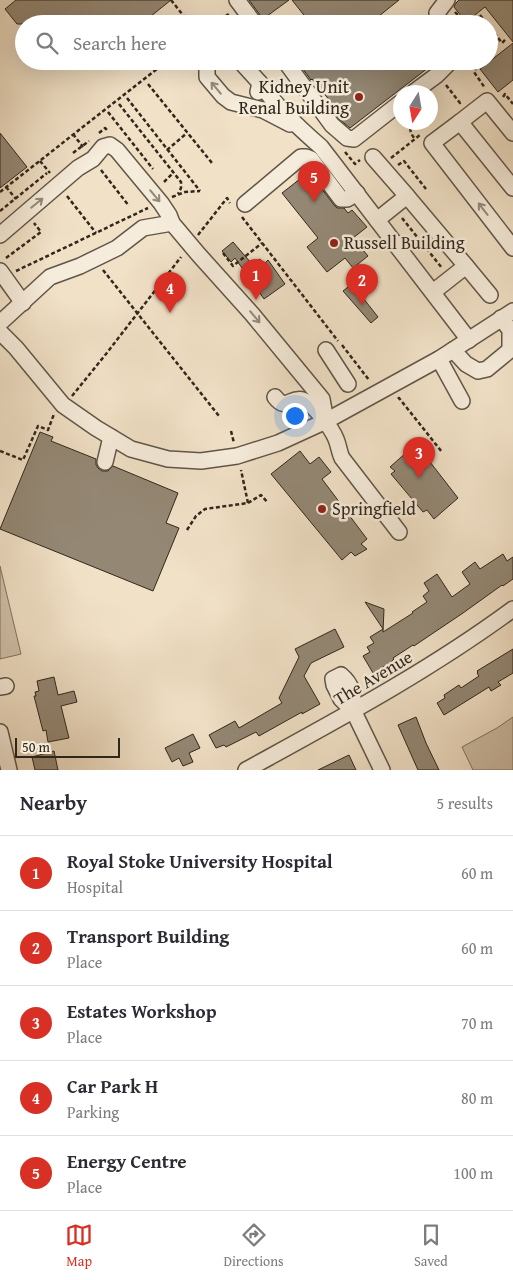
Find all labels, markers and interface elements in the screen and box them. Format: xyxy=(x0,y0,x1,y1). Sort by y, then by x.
search box xyxy=(15,15,498,70)
icon: search xyxy=(33,29,61,57)
text: Search here xyxy=(73,29,167,57)
place label: Kidney Unit Renal Building xyxy=(239,73,350,121)
one-way arrow xyxy=(211,82,222,95)
north arrow xyxy=(393,85,438,130)
marker: Kidney Unit Renal Building xyxy=(353,91,365,103)
pin: 5 xyxy=(298,161,330,202)
one-way arrow xyxy=(149,189,160,202)
one-way arrow xyxy=(30,198,43,209)
one-way arrow xyxy=(478,202,488,216)
place label: Russell Building xyxy=(344,229,465,256)
marker: Russell Building xyxy=(328,237,340,249)
pin: 1 xyxy=(240,259,272,300)
pin: 2 xyxy=(346,264,378,305)
pin: 4 xyxy=(154,272,186,313)
one-way arrow xyxy=(249,310,260,323)
your location xyxy=(282,403,308,429)
pin: 3 xyxy=(403,437,435,478)
place label: Springfield xyxy=(332,495,416,522)
marker: Springfield xyxy=(316,503,328,515)
street label: The Avenue xyxy=(328,643,417,712)
scale bar xyxy=(15,735,120,758)
text: 50 m xyxy=(22,737,50,757)
text: Nearby xyxy=(20,787,87,818)
text: 5 results xyxy=(436,791,493,815)
text: Royal Stoke University Hospital xyxy=(67,847,333,875)
text: 1 xyxy=(32,861,40,885)
text: 60 m xyxy=(461,861,493,885)
text: Hospital xyxy=(67,875,123,899)
text: Transport Building xyxy=(67,922,229,950)
text: 2 xyxy=(32,936,40,960)
text: 60 m xyxy=(461,936,493,960)
text: Place xyxy=(67,950,102,974)
text: Estates Workshop xyxy=(67,997,217,1025)
text: 3 xyxy=(32,1011,40,1035)
text: 70 m xyxy=(461,1011,493,1035)
text: Place xyxy=(67,1025,102,1049)
text: Car Park H xyxy=(67,1072,158,1100)
text: 4 xyxy=(32,1086,40,1110)
text: 80 m xyxy=(461,1086,493,1110)
text: Parking xyxy=(67,1100,119,1124)
text: Energy Centre xyxy=(67,1147,187,1175)
text: 5 xyxy=(32,1161,40,1185)
text: 100 m xyxy=(453,1161,493,1185)
text: Place xyxy=(67,1175,102,1199)
tab: Map xyxy=(65,1221,93,1271)
tab: Directions xyxy=(223,1221,284,1271)
tab: Saved xyxy=(414,1221,448,1271)

